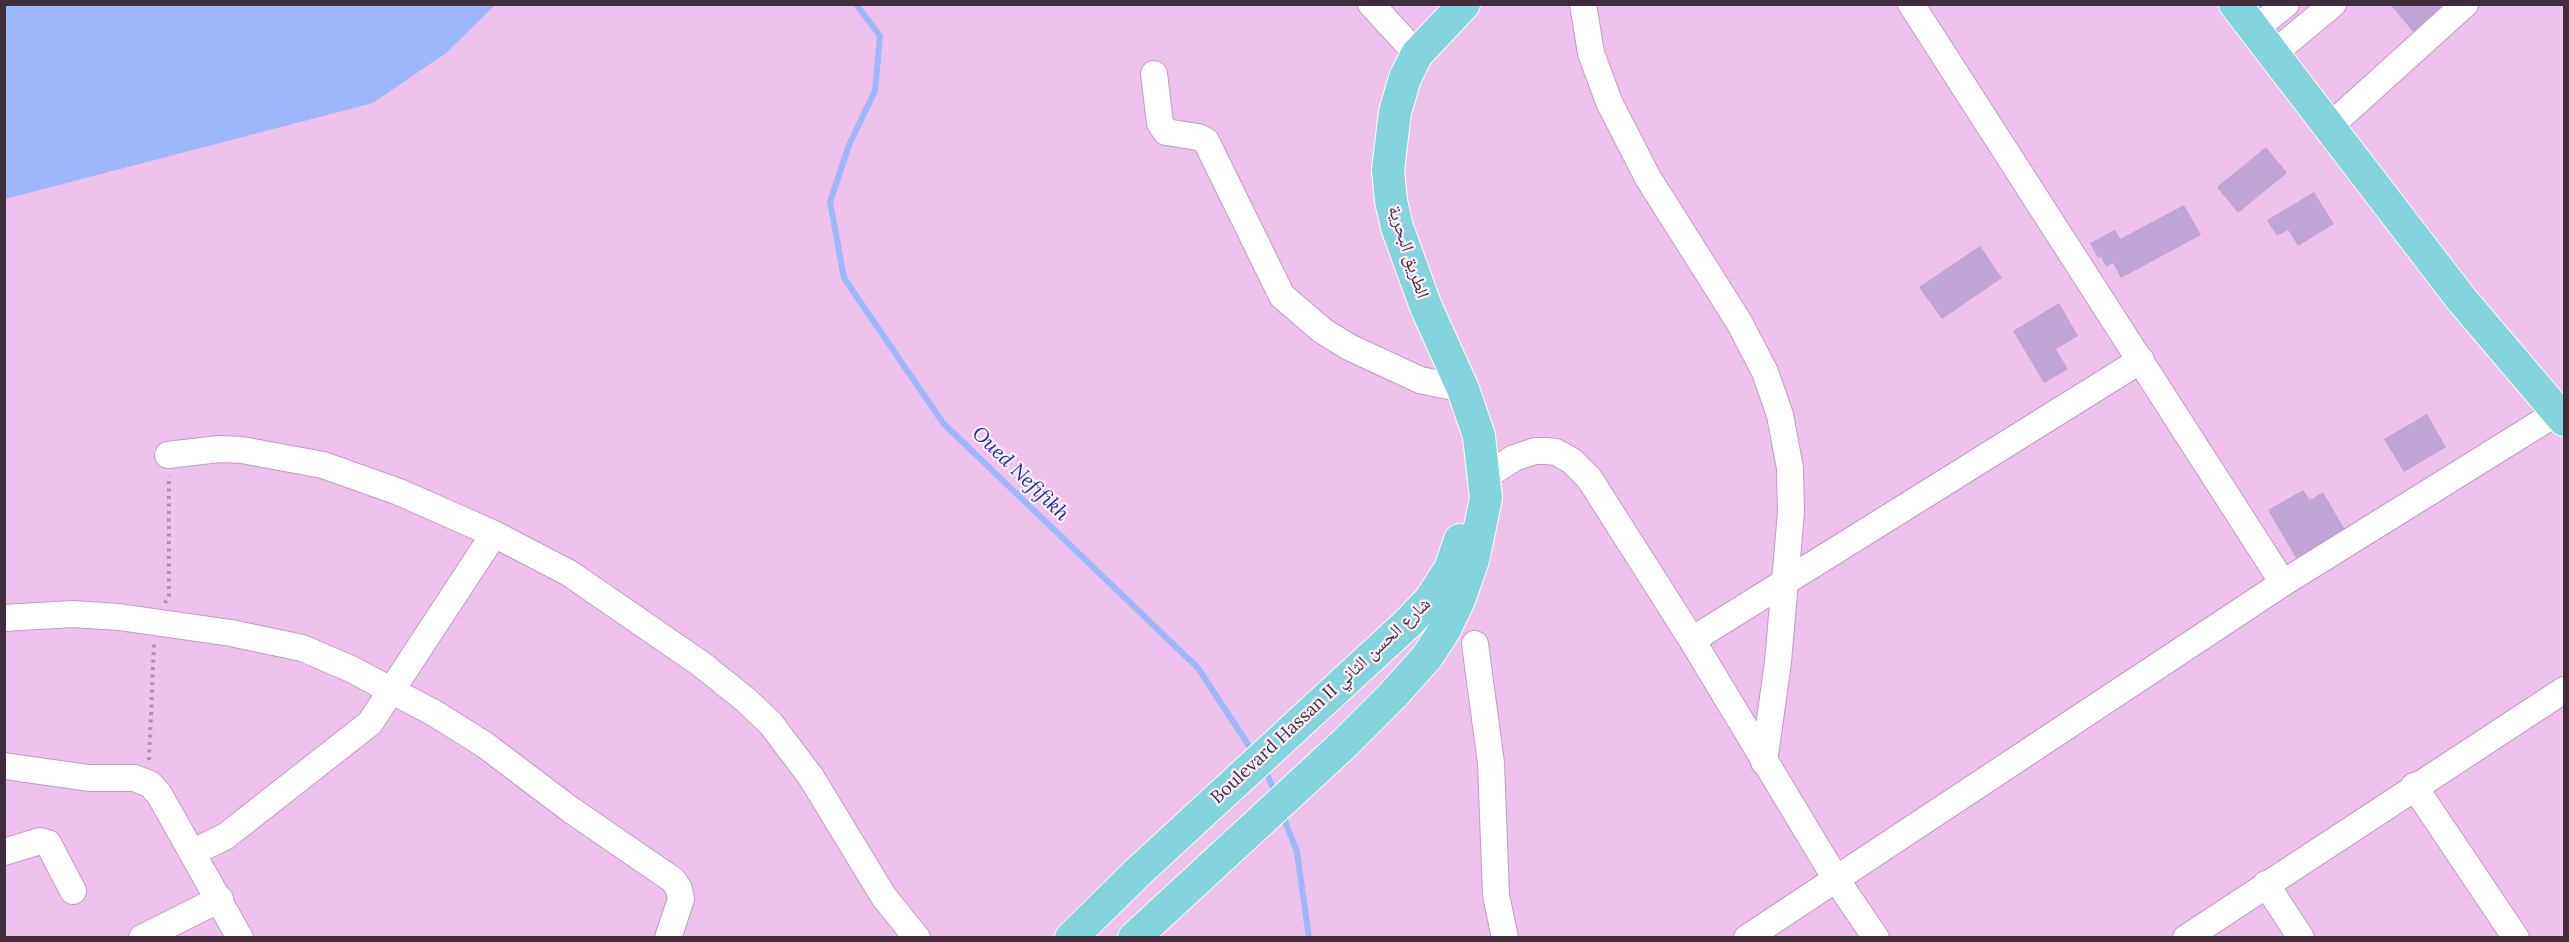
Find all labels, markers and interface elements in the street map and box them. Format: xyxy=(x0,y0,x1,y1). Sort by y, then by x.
street label: الطريق البحرية xyxy=(1383,203,1433,301)
water label: Oued Nefifikh xyxy=(967,422,1073,526)
street label: Boulevard Hassan II شارع الحسن الثاني xyxy=(1207,593,1435,809)

